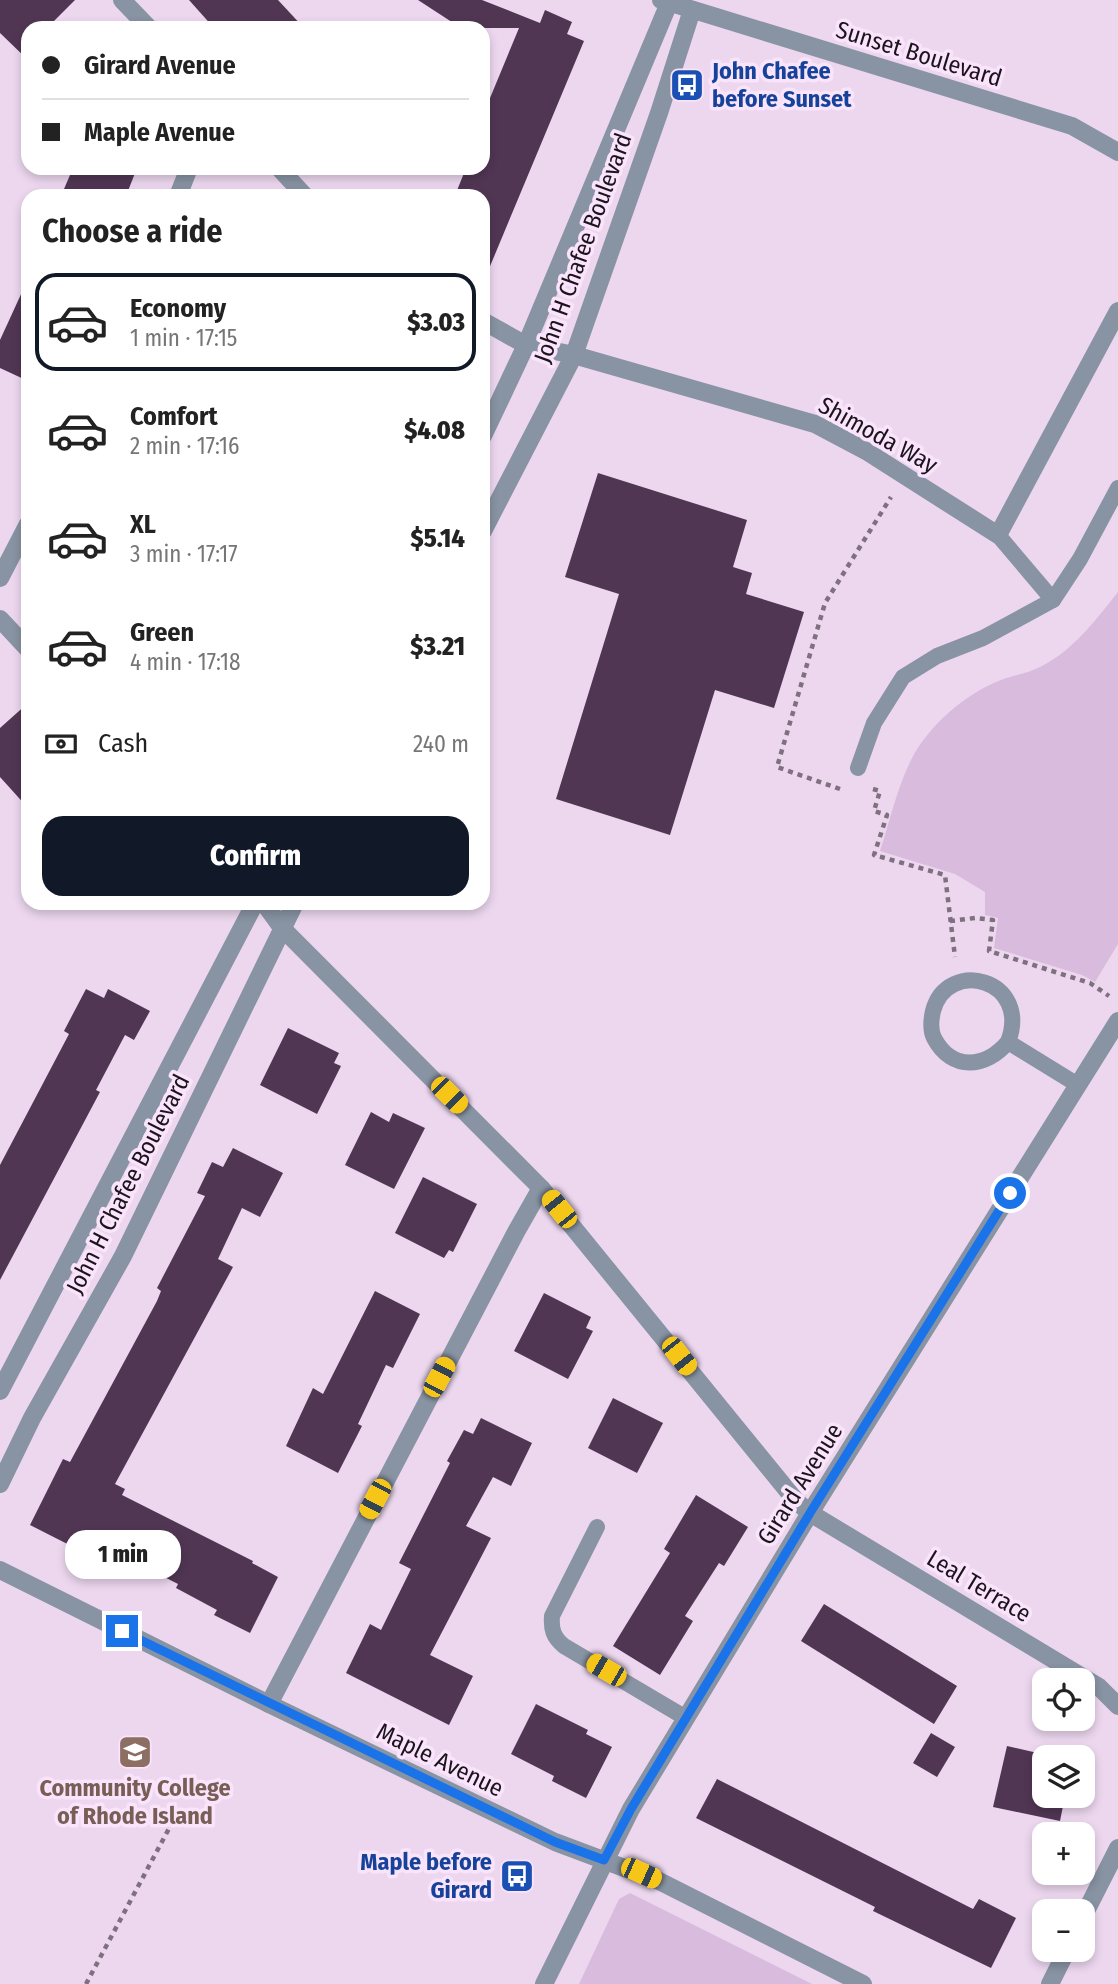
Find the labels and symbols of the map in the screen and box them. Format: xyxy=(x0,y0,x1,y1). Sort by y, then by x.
street label: Sunset Boulevard xyxy=(833,16,1005,92)
place label: John Chafee before Sunset xyxy=(711,57,852,113)
bus stop icon: John Chafee before Sunset xyxy=(668,66,706,104)
street label: John H Chafee Boulevard xyxy=(528,129,638,367)
street label: Shimoda Way xyxy=(814,391,942,479)
street label: John H Chafee Boulevard xyxy=(61,1070,195,1298)
car xyxy=(427,1073,472,1117)
route start xyxy=(994,1177,1026,1209)
car xyxy=(538,1186,581,1232)
car xyxy=(658,1333,701,1379)
car xyxy=(420,1354,459,1400)
street label: Girard Avenue xyxy=(752,1418,848,1550)
car xyxy=(356,1476,395,1522)
callout: 1 min xyxy=(64,1530,180,1578)
street label: Leal Terrace xyxy=(922,1544,1036,1628)
route end xyxy=(106,1615,138,1647)
car xyxy=(583,1650,630,1690)
street label: Maple Avenue xyxy=(372,1717,508,1803)
school or university icon: Community College of Rhode Island xyxy=(116,1733,154,1771)
place label: Community College of Rhode Island xyxy=(39,1774,231,1830)
place label: Maple before Girard xyxy=(360,1848,492,1904)
car xyxy=(618,1855,665,1891)
bus stop icon: Maple before Girard xyxy=(498,1857,536,1895)

